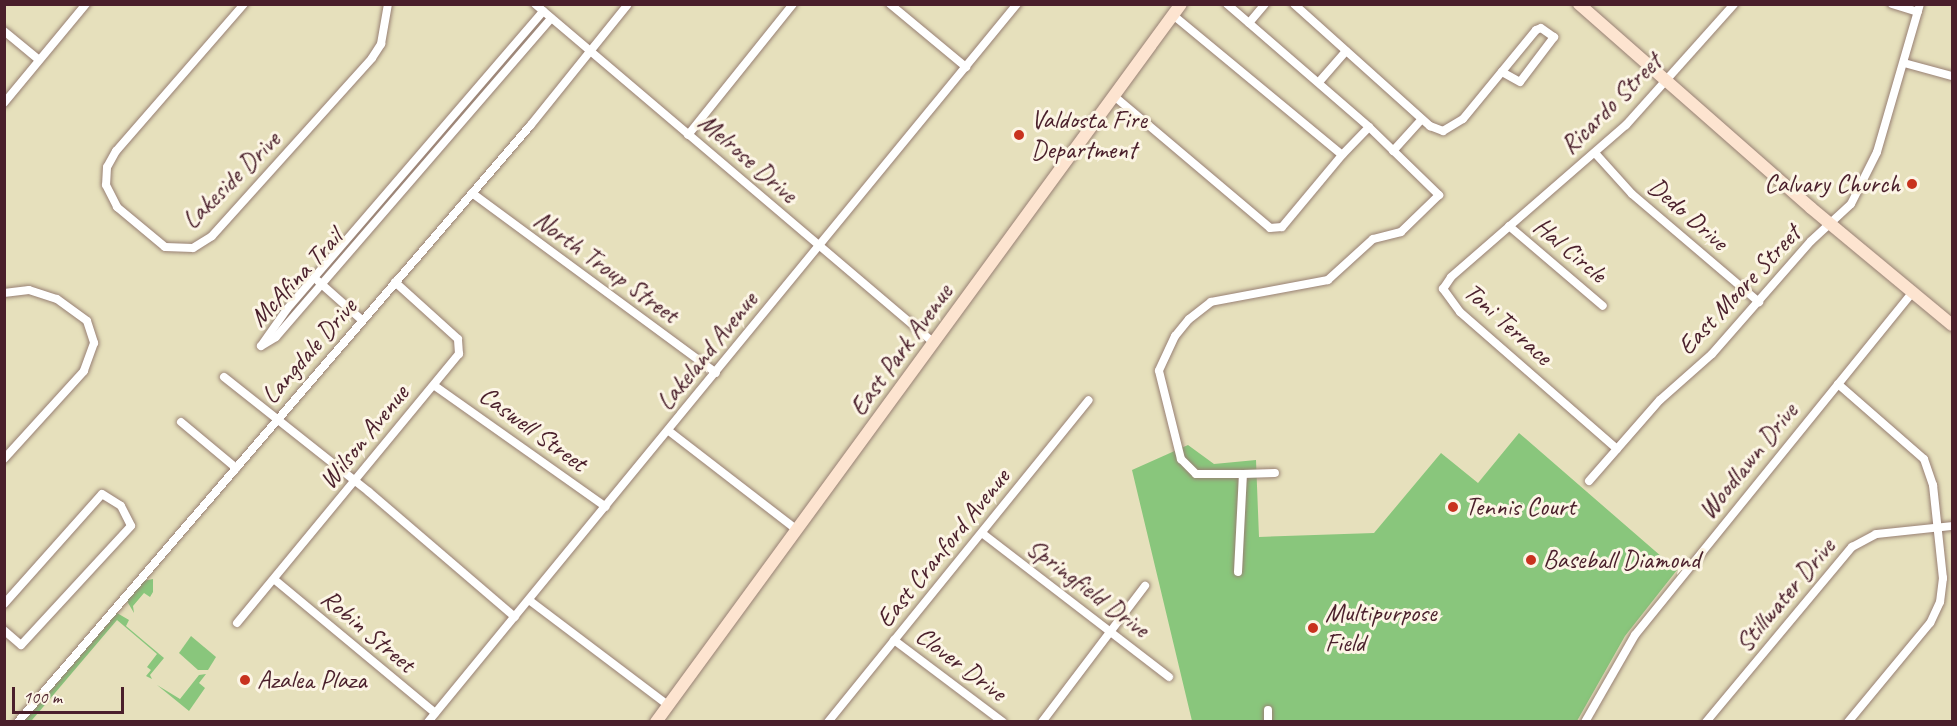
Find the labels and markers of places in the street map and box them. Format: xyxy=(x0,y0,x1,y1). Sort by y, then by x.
place label: Valdosta Fire Department xyxy=(1031,104,1147,166)
marker: Valdosta Fire Department xyxy=(1012,128,1026,142)
place label: Calvary Church xyxy=(1763,168,1900,200)
marker: Calvary Church xyxy=(1905,177,1919,191)
place label: Tennis Court xyxy=(1465,491,1575,523)
marker: Tennis Court xyxy=(1446,500,1460,514)
place label: Baseball Diamond xyxy=(1543,544,1699,576)
marker: Baseball Diamond xyxy=(1524,553,1538,567)
place label: Multipurpose Field xyxy=(1325,597,1436,658)
marker: Multipurpose Field xyxy=(1306,621,1320,635)
place label: Azalea Plaza xyxy=(257,664,367,696)
marker: Azalea Plaza xyxy=(238,673,252,687)

